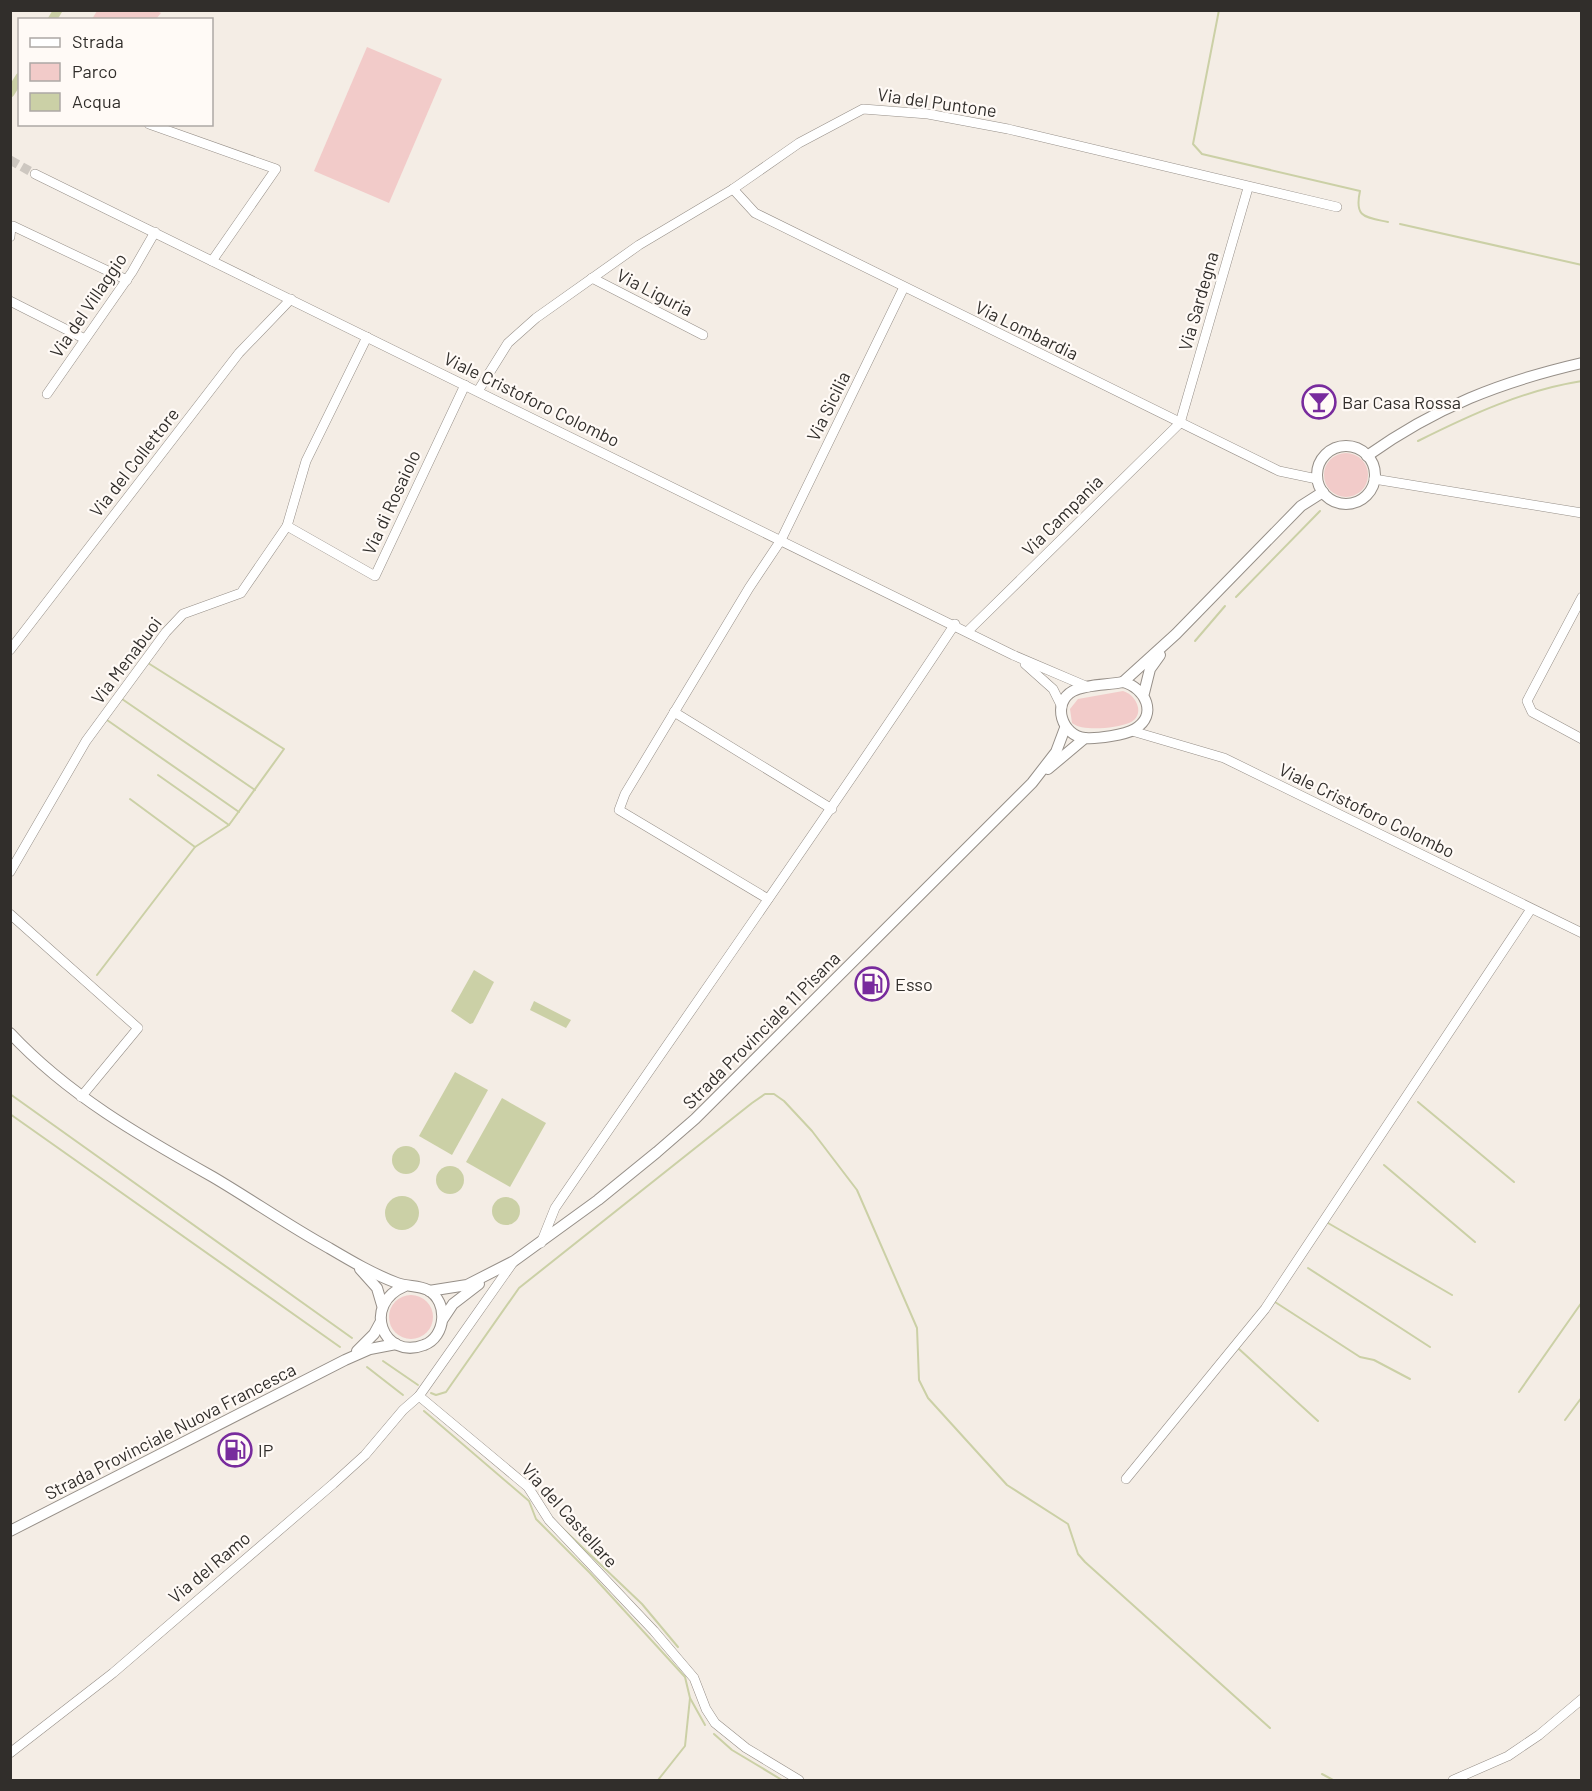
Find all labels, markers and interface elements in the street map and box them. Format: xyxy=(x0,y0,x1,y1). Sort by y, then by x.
legend xyxy=(18,18,213,126)
text: Strada xyxy=(72,30,124,52)
text: Parco xyxy=(72,60,117,82)
street label: Via del Puntone xyxy=(876,83,998,121)
text: Acqua xyxy=(72,90,121,112)
street label: Via del Villaggio xyxy=(45,248,131,362)
street label: Via Sardegna xyxy=(1173,249,1223,353)
street label: Via Liguria xyxy=(613,263,697,321)
street label: Via Lombardia xyxy=(972,296,1082,364)
street label: Viale Cristoforo Colombo xyxy=(441,347,623,451)
street label: Via Sicilia xyxy=(802,367,854,445)
bar icon: Bar Casa Rossa xyxy=(1301,384,1337,420)
place label: Bar Casa Rossa xyxy=(1342,391,1461,413)
street label: Via del Collettore xyxy=(85,403,183,521)
street label: Via di Rosaiolo xyxy=(357,446,425,558)
street label: Via Campania xyxy=(1017,470,1107,560)
street label: Via Menabuoi xyxy=(86,612,166,708)
street label: Viale Cristoforo Colombo xyxy=(1276,758,1458,862)
street label: Strada Provinciale 11 Pisana xyxy=(678,947,844,1113)
fuel station icon: Esso xyxy=(854,966,890,1002)
place label: Esso xyxy=(895,973,933,995)
street label: Strada Provinciale Nuova Francesca xyxy=(41,1358,299,1504)
fuel station icon: IP xyxy=(217,1432,253,1468)
place label: IP xyxy=(258,1439,273,1461)
street label: Via del Castellare xyxy=(517,1458,623,1572)
street label: Via del Ramo xyxy=(164,1526,254,1608)

